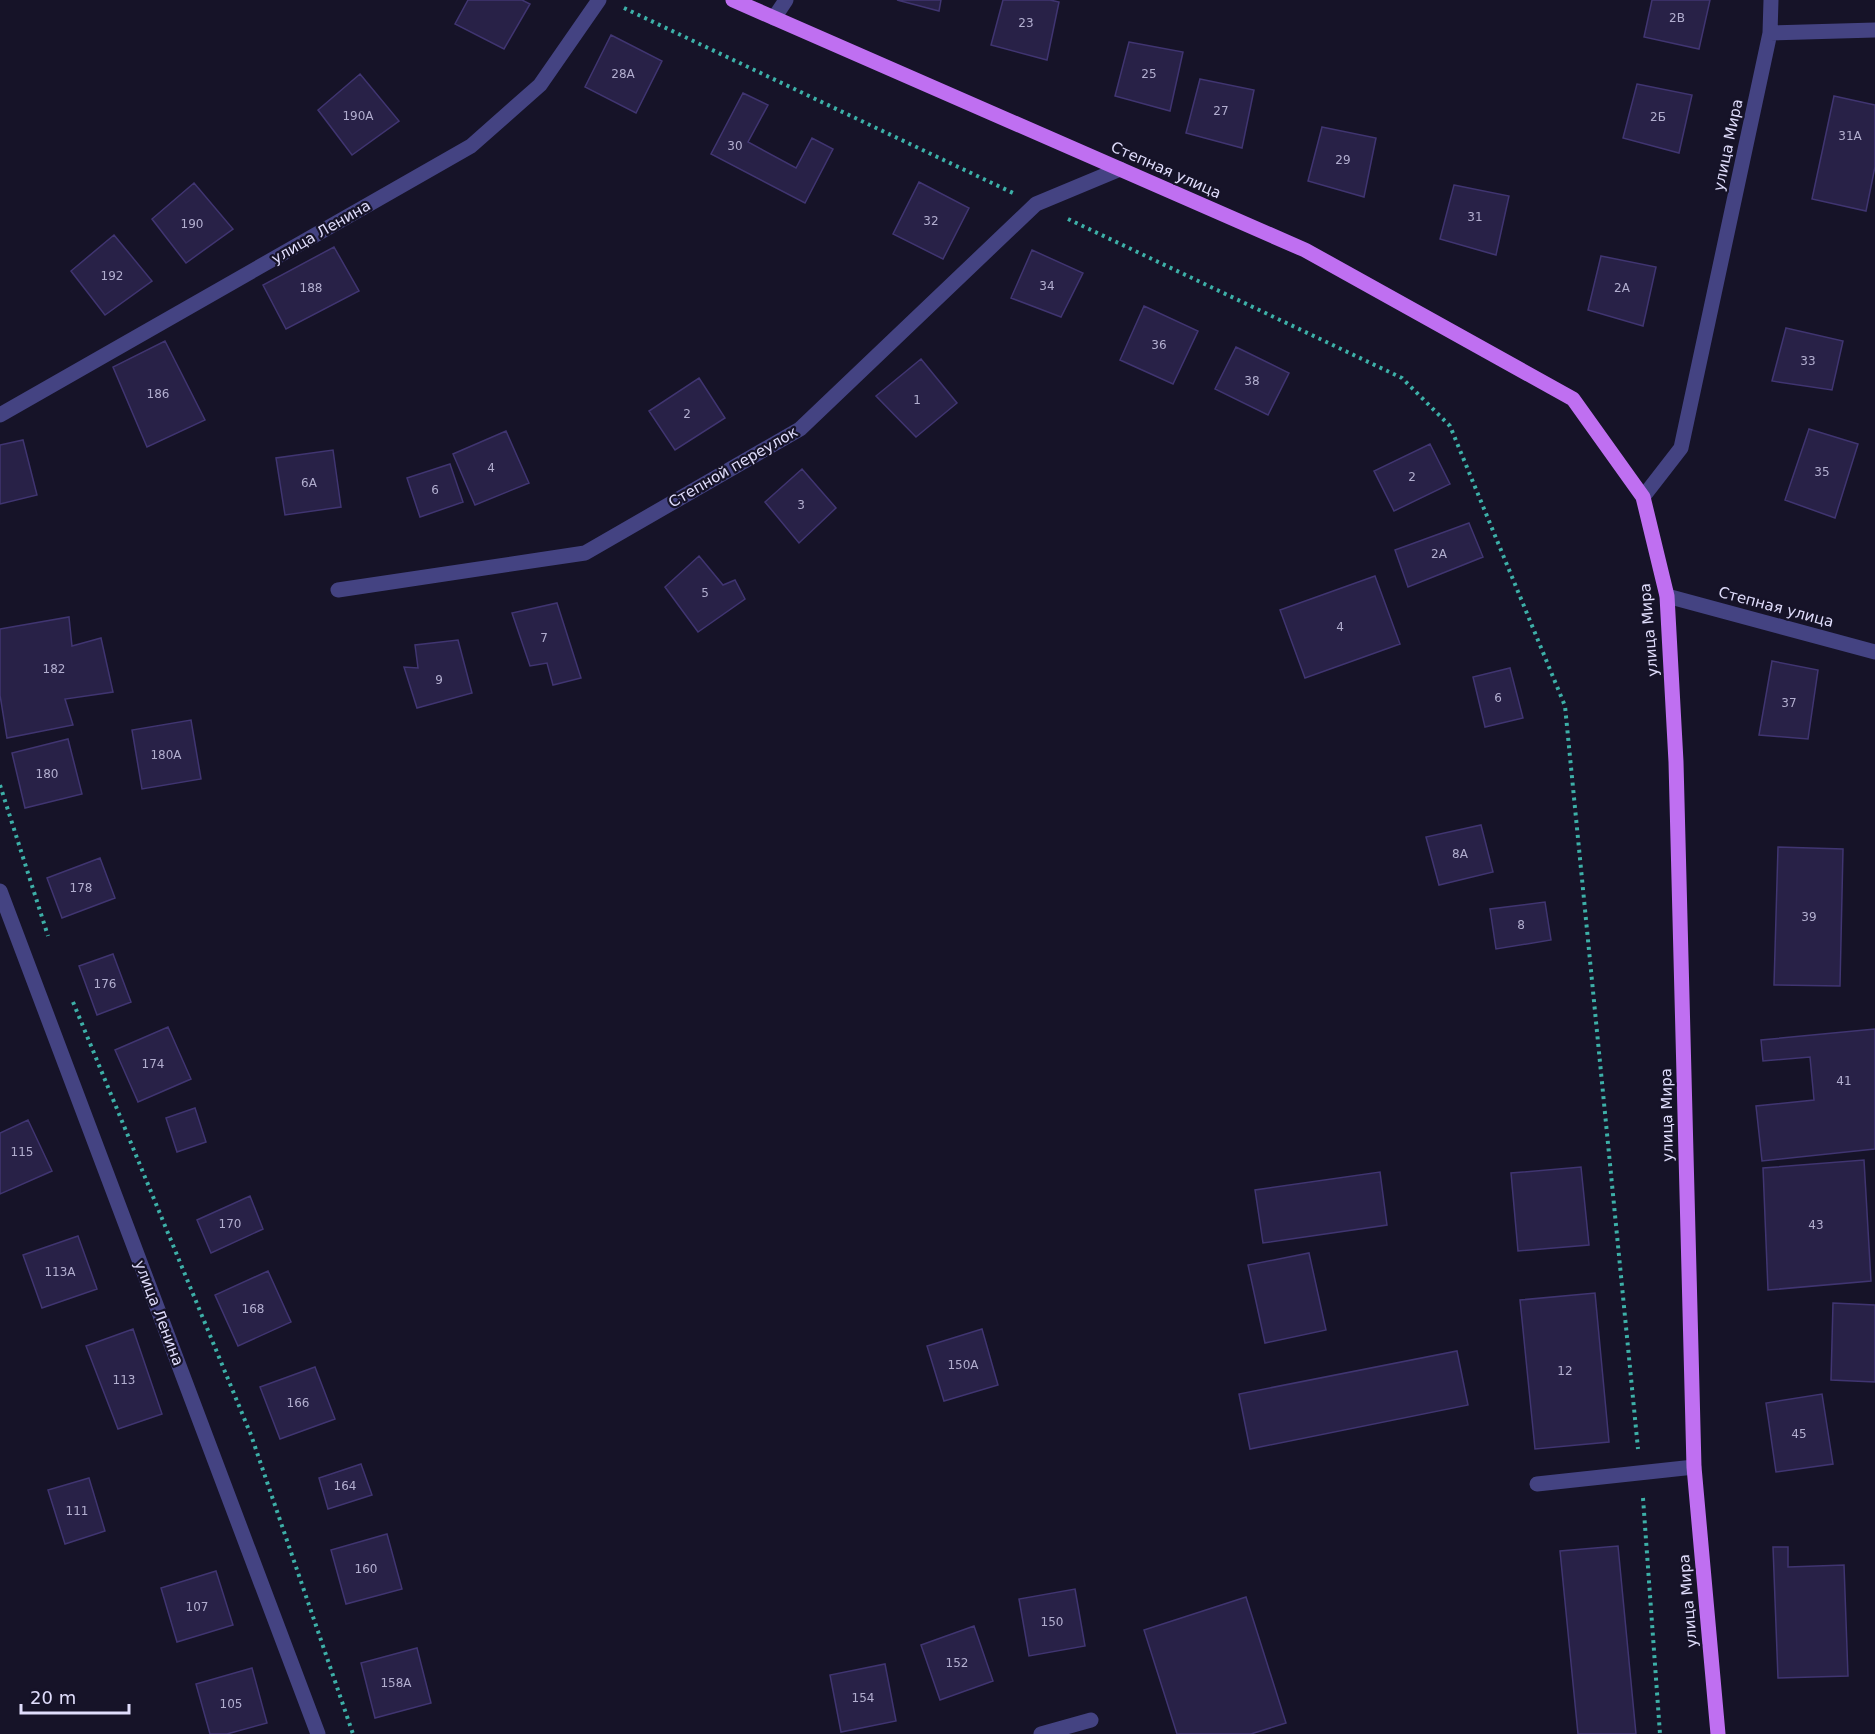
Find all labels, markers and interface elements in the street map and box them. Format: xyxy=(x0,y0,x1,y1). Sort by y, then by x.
house number: 2В xyxy=(1669,11,1685,25)
house number: 23 xyxy=(1018,16,1034,30)
house number: 28А xyxy=(611,67,636,81)
house number: 25 xyxy=(1141,67,1157,81)
street label: улица Мира xyxy=(1709,97,1747,193)
house number: 27 xyxy=(1213,104,1229,118)
house number: 190А xyxy=(342,109,374,123)
house number: 2Б xyxy=(1650,110,1666,124)
house number: 31А xyxy=(1838,129,1863,143)
street label: Степная улица xyxy=(1108,138,1224,202)
house number: 30 xyxy=(727,139,743,153)
house number: 29 xyxy=(1335,153,1351,167)
street label: улица Ленина xyxy=(268,196,374,268)
house number: 31 xyxy=(1467,210,1483,224)
house number: 32 xyxy=(923,214,939,228)
house number: 190 xyxy=(181,217,203,231)
house number: 192 xyxy=(101,269,123,283)
house number: 34 xyxy=(1039,279,1055,293)
house number: 188 xyxy=(300,281,322,295)
house number: 2А xyxy=(1614,281,1631,295)
house number: 36 xyxy=(1151,338,1167,352)
house number: 33 xyxy=(1800,354,1816,368)
house number: 38 xyxy=(1244,374,1260,388)
house number: 186 xyxy=(147,387,169,401)
house number: 1 xyxy=(913,393,921,407)
house number: 2 xyxy=(683,407,691,421)
street label: Степной переулок xyxy=(665,423,801,511)
house number: 4 xyxy=(487,461,495,475)
house number: 35 xyxy=(1814,465,1830,479)
house number: 2 xyxy=(1408,470,1416,484)
house number: 6А xyxy=(301,476,318,490)
house number: 6 xyxy=(431,483,439,497)
house number: 3 xyxy=(797,498,805,512)
house number: 2А xyxy=(1431,547,1448,561)
street label: улица Мира xyxy=(1636,582,1662,678)
street label: Степная улица xyxy=(1716,583,1836,631)
house number: 5 xyxy=(701,586,709,600)
house number: 4 xyxy=(1336,620,1344,634)
house number: 7 xyxy=(540,631,548,645)
house number: 182 xyxy=(43,662,65,676)
house number: 9 xyxy=(435,673,443,687)
house number: 6 xyxy=(1494,691,1502,705)
house number: 37 xyxy=(1781,696,1797,710)
house number: 180А xyxy=(150,748,182,762)
house number: 180 xyxy=(36,767,58,781)
house number: 8А xyxy=(1452,847,1469,861)
house number: 178 xyxy=(70,881,92,895)
house number: 39 xyxy=(1801,910,1817,924)
house number: 8 xyxy=(1517,918,1525,932)
house number: 176 xyxy=(94,977,116,991)
house number: 174 xyxy=(142,1057,164,1071)
street label: улица Мира xyxy=(1657,1068,1677,1162)
house number: 41 xyxy=(1836,1074,1852,1088)
house number: 115 xyxy=(11,1145,33,1159)
house number: 170 xyxy=(219,1217,241,1231)
house number: 43 xyxy=(1808,1218,1824,1232)
street label: улица Ленина xyxy=(131,1258,187,1368)
house number: 113А xyxy=(44,1265,76,1279)
house number: 168 xyxy=(242,1302,264,1316)
house number: 150А xyxy=(947,1358,979,1372)
house number: 12 xyxy=(1557,1364,1573,1378)
house number: 113 xyxy=(113,1373,135,1387)
house number: 166 xyxy=(287,1396,309,1410)
house number: 45 xyxy=(1791,1427,1807,1441)
house number: 164 xyxy=(334,1479,356,1493)
house number: 111 xyxy=(66,1504,88,1518)
street label: улица Мира xyxy=(1675,1553,1701,1649)
house number: 160 xyxy=(355,1562,377,1576)
house number: 107 xyxy=(186,1600,208,1614)
house number: 150 xyxy=(1041,1615,1063,1629)
house number: 152 xyxy=(946,1656,968,1670)
house number: 158А xyxy=(380,1676,412,1690)
scale bar xyxy=(21,1677,129,1715)
text: 20 m xyxy=(30,1687,76,1708)
house number: 154 xyxy=(852,1691,874,1705)
house number: 105 xyxy=(220,1697,242,1711)

